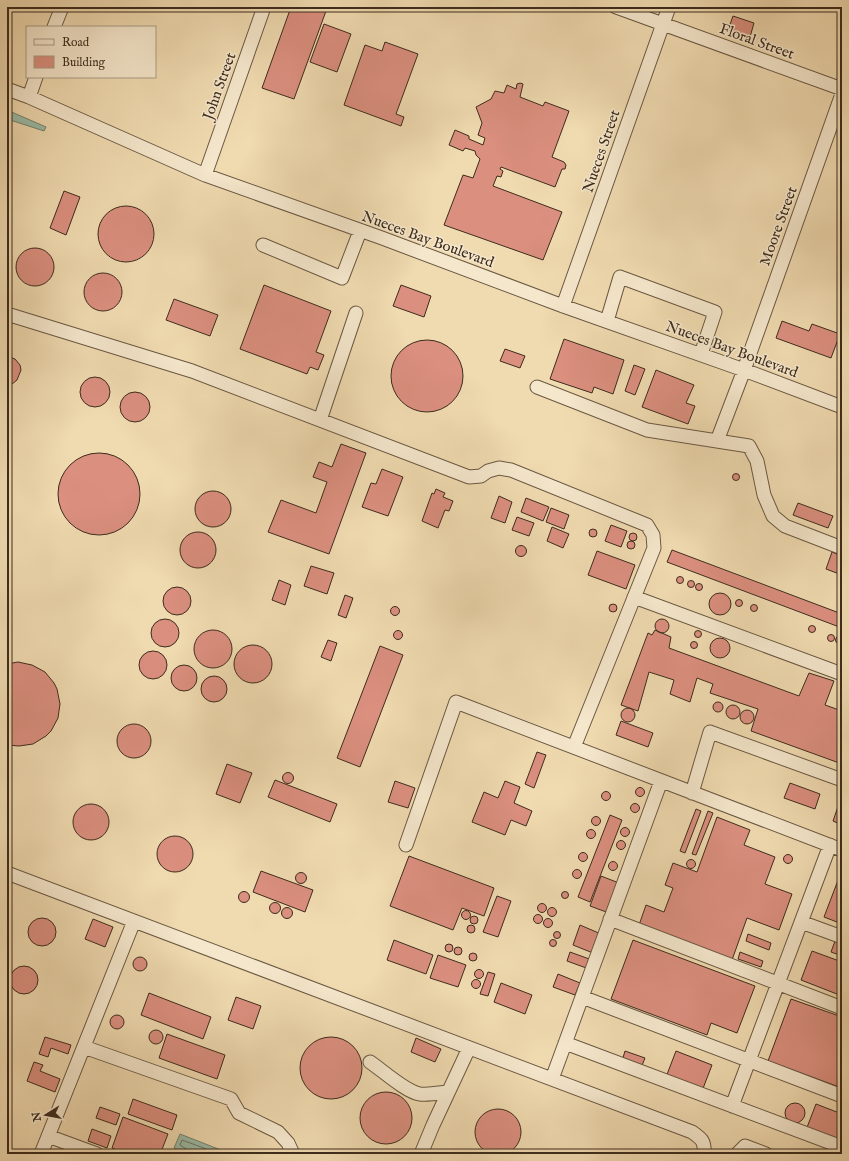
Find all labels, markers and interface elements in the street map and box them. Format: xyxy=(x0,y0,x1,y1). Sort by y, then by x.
street label: Floral Street xyxy=(717,19,797,64)
legend xyxy=(26,26,156,78)
text: Road xyxy=(62,35,90,50)
street label: John Street xyxy=(198,50,240,124)
text: Building xyxy=(62,55,106,70)
street label: Nueces Street xyxy=(578,107,625,195)
street label: Moore Street xyxy=(755,184,802,268)
street label: Nueces Bay Boulevard xyxy=(359,207,497,273)
street label: Nueces Bay Boulevard xyxy=(663,317,801,383)
north arrow xyxy=(26,1095,66,1135)
text: N xyxy=(29,1110,45,1124)

